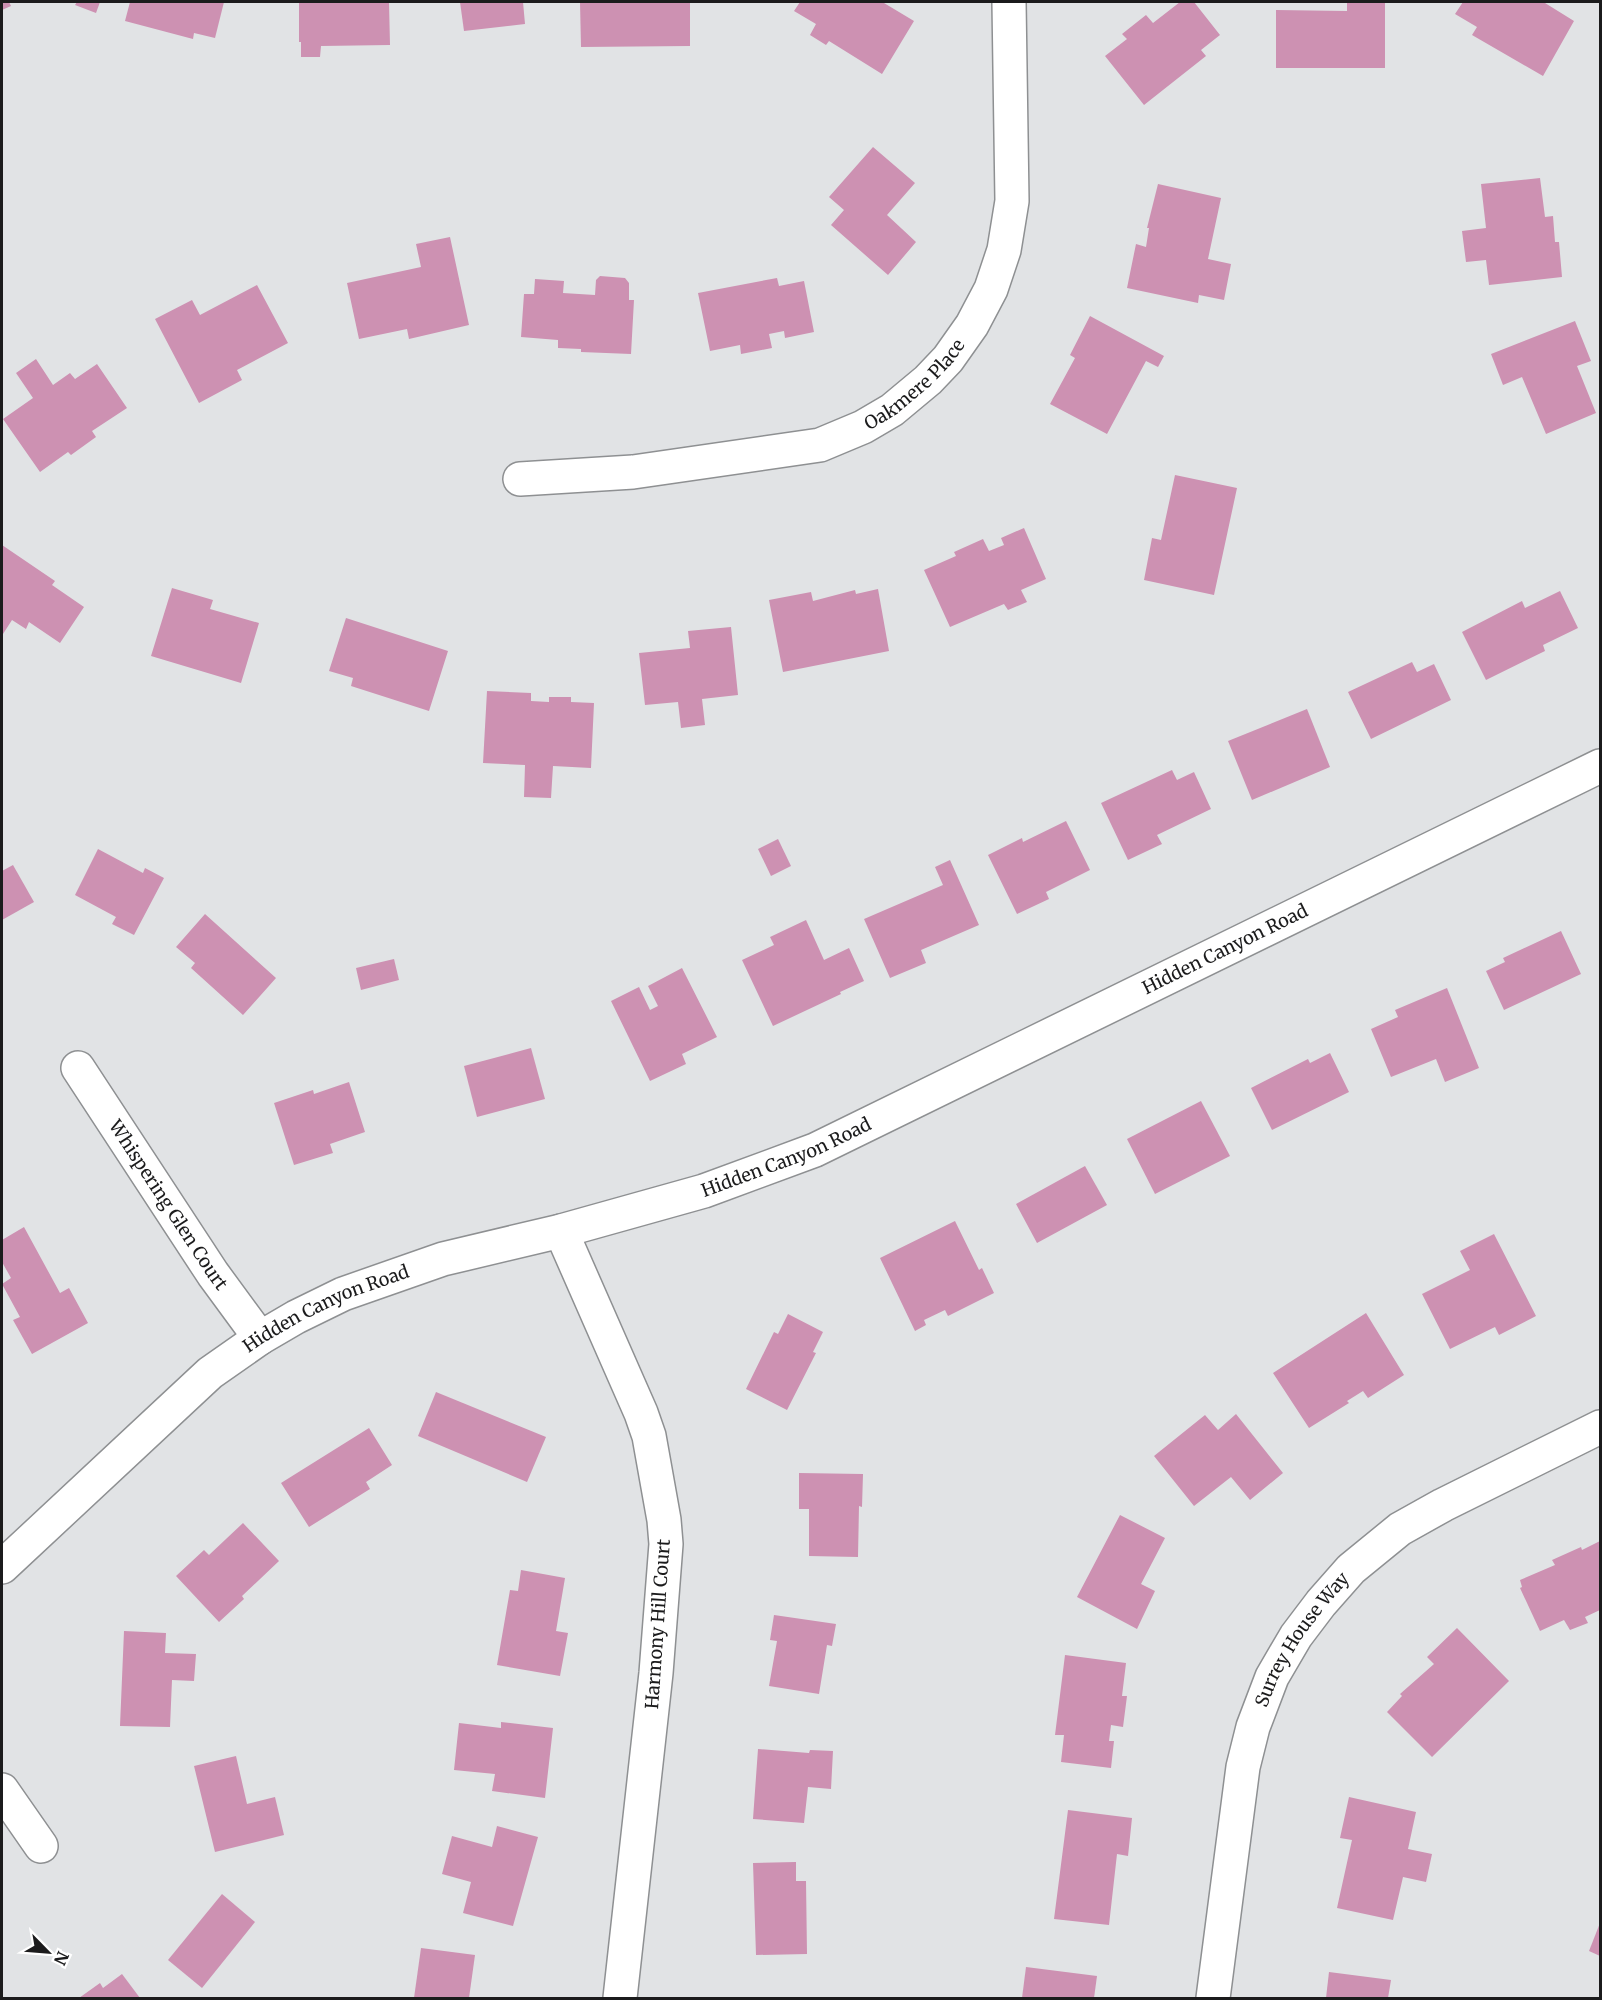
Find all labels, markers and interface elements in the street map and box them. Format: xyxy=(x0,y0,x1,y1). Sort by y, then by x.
street label: Oakmere Place xyxy=(860,334,969,435)
street label: Hidden Canyon Road xyxy=(1138,899,1312,999)
street label: Hidden Canyon Road xyxy=(698,1112,875,1202)
street label: Whispering Glen Court xyxy=(104,1114,233,1294)
street label: Hidden Canyon Road xyxy=(238,1260,412,1357)
street label: Harmony Hill Court xyxy=(640,1538,675,1710)
street label: Surrey House Way xyxy=(1250,1567,1354,1710)
north arrow xyxy=(18,1922,78,1982)
text: N xyxy=(50,1948,73,1969)

